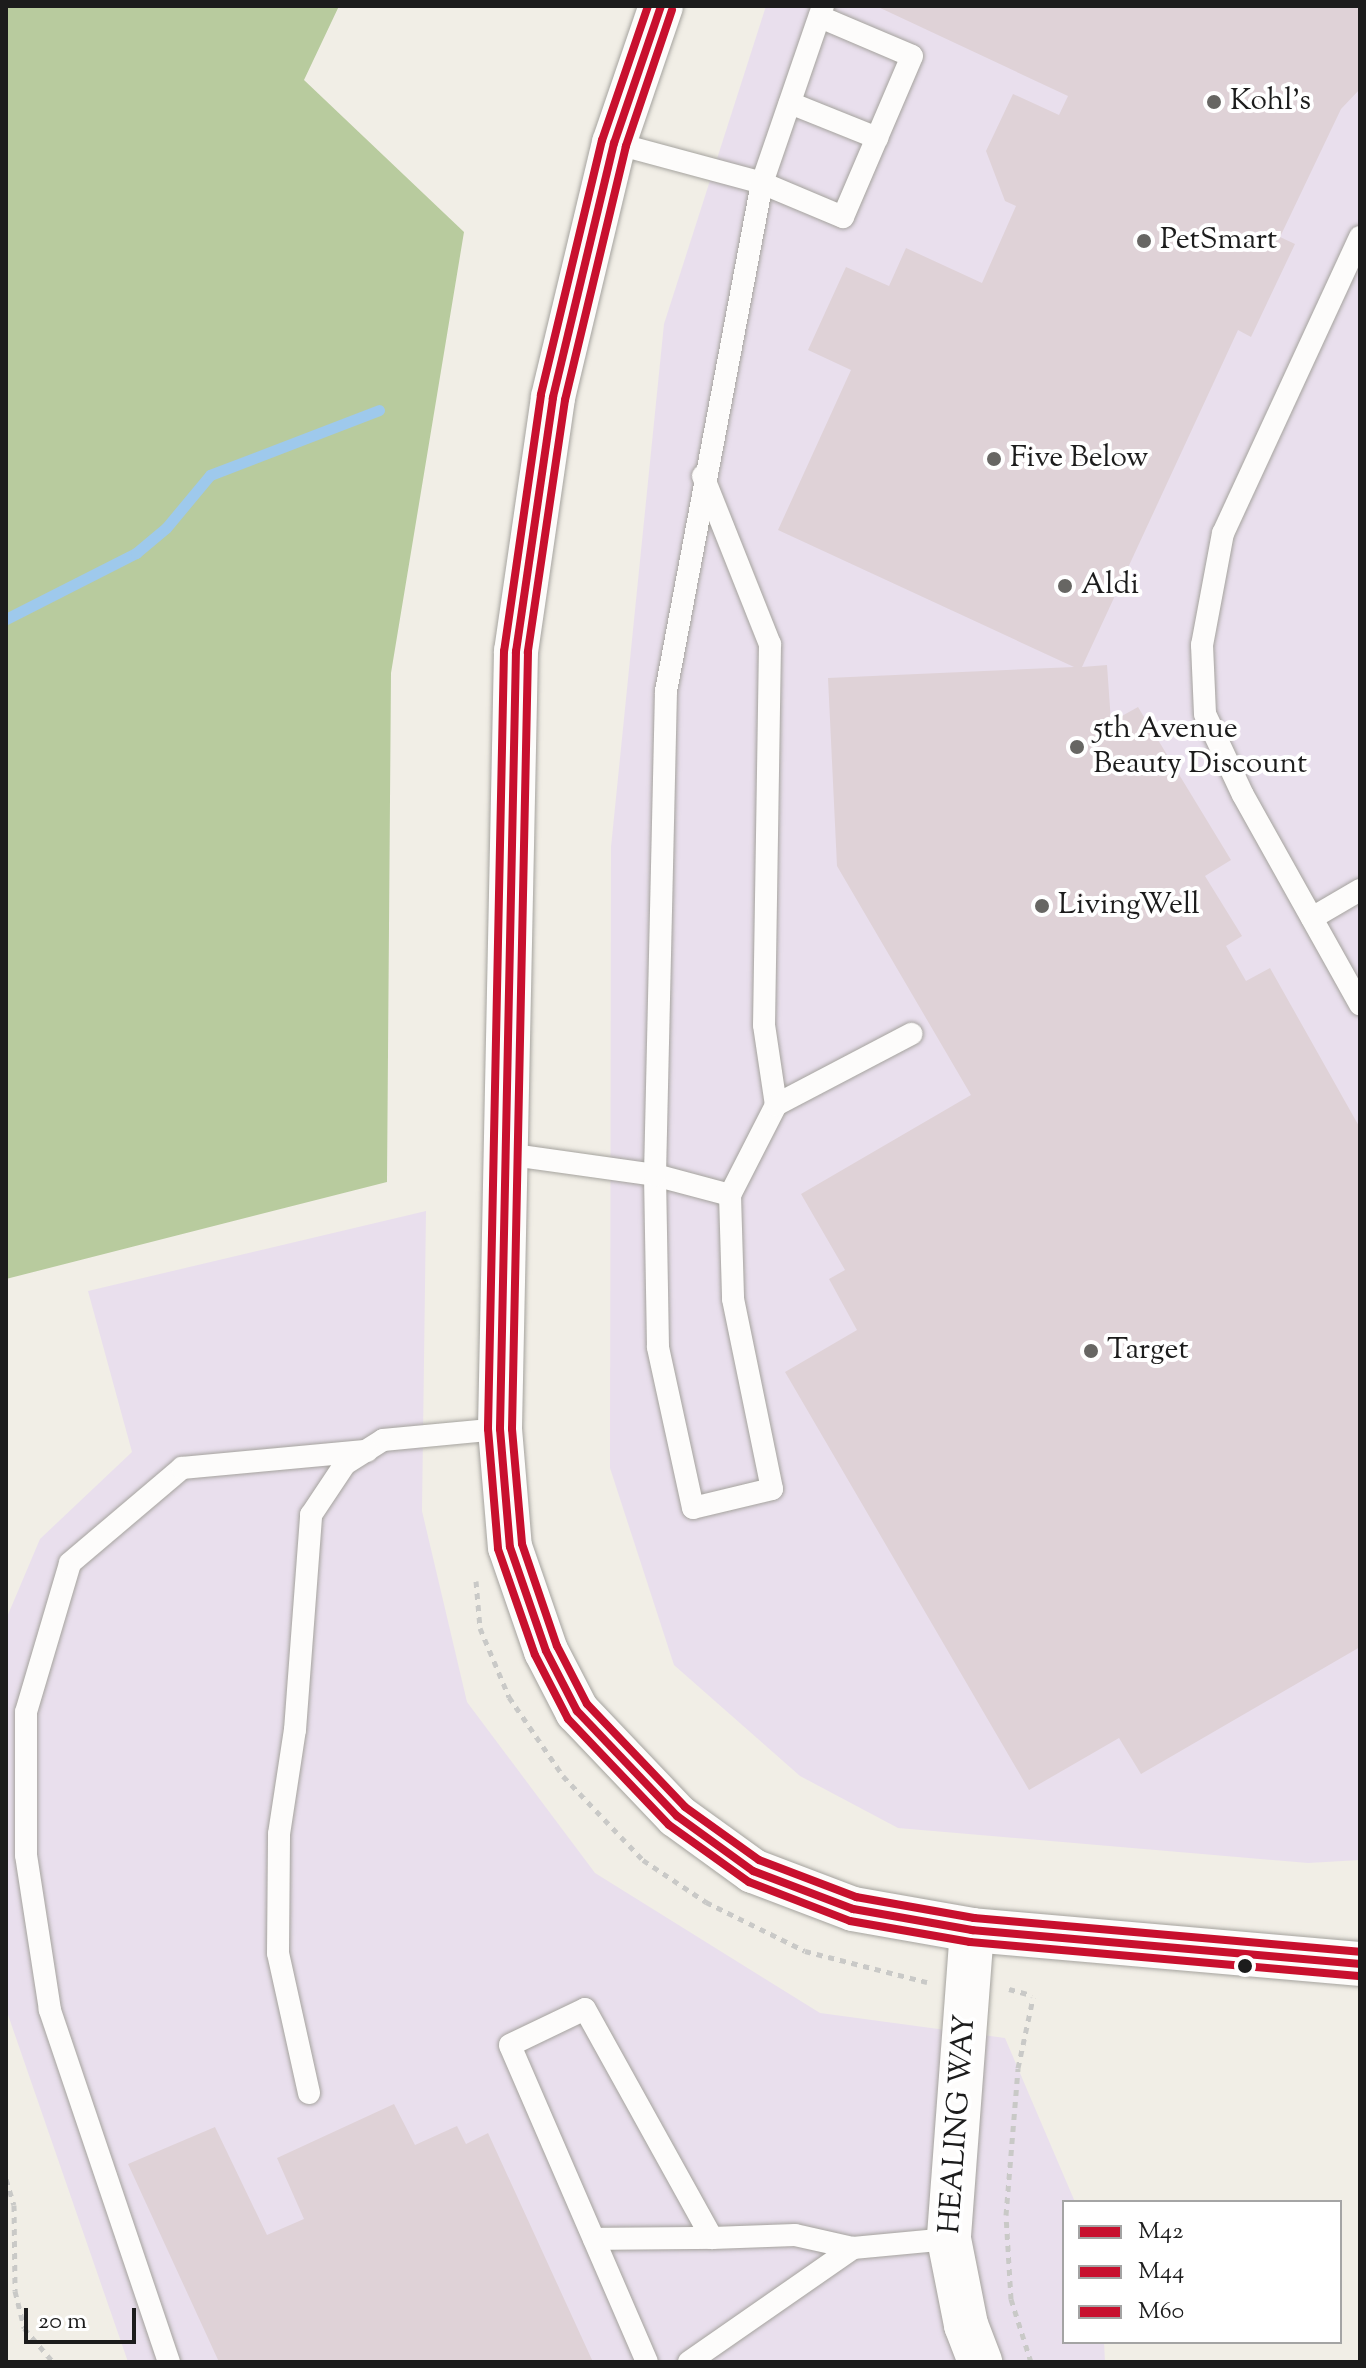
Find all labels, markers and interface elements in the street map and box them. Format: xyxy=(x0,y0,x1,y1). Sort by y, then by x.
place label: Kohl's xyxy=(1230,84,1311,120)
marker: Kohl's xyxy=(1205,93,1223,111)
place label: PetSmart xyxy=(1160,223,1277,259)
marker: PetSmart xyxy=(1135,232,1153,250)
place label: Five Below xyxy=(1010,441,1149,477)
marker: Five Below xyxy=(985,450,1003,468)
place label: Aldi xyxy=(1081,568,1139,604)
marker: Aldi xyxy=(1056,577,1074,595)
place label: 5th Avenue Beauty Discount xyxy=(1093,712,1307,782)
marker: 5th Avenue Beauty Discount xyxy=(1068,738,1086,756)
place label: LivingWell xyxy=(1058,888,1200,924)
marker: LivingWell xyxy=(1033,897,1051,915)
place label: Target xyxy=(1107,1333,1189,1369)
marker: Target xyxy=(1082,1342,1100,1360)
unlabelled marker xyxy=(1237,1958,1253,1974)
street label: HEALING WAY xyxy=(933,2013,985,2235)
legend xyxy=(1062,2200,1342,2344)
text: M42 xyxy=(1138,2215,1183,2249)
text: M44 xyxy=(1138,2255,1184,2289)
scale bar xyxy=(28,2292,140,2342)
text: M60 xyxy=(1138,2295,1184,2329)
text: 20 m xyxy=(38,2305,87,2339)

